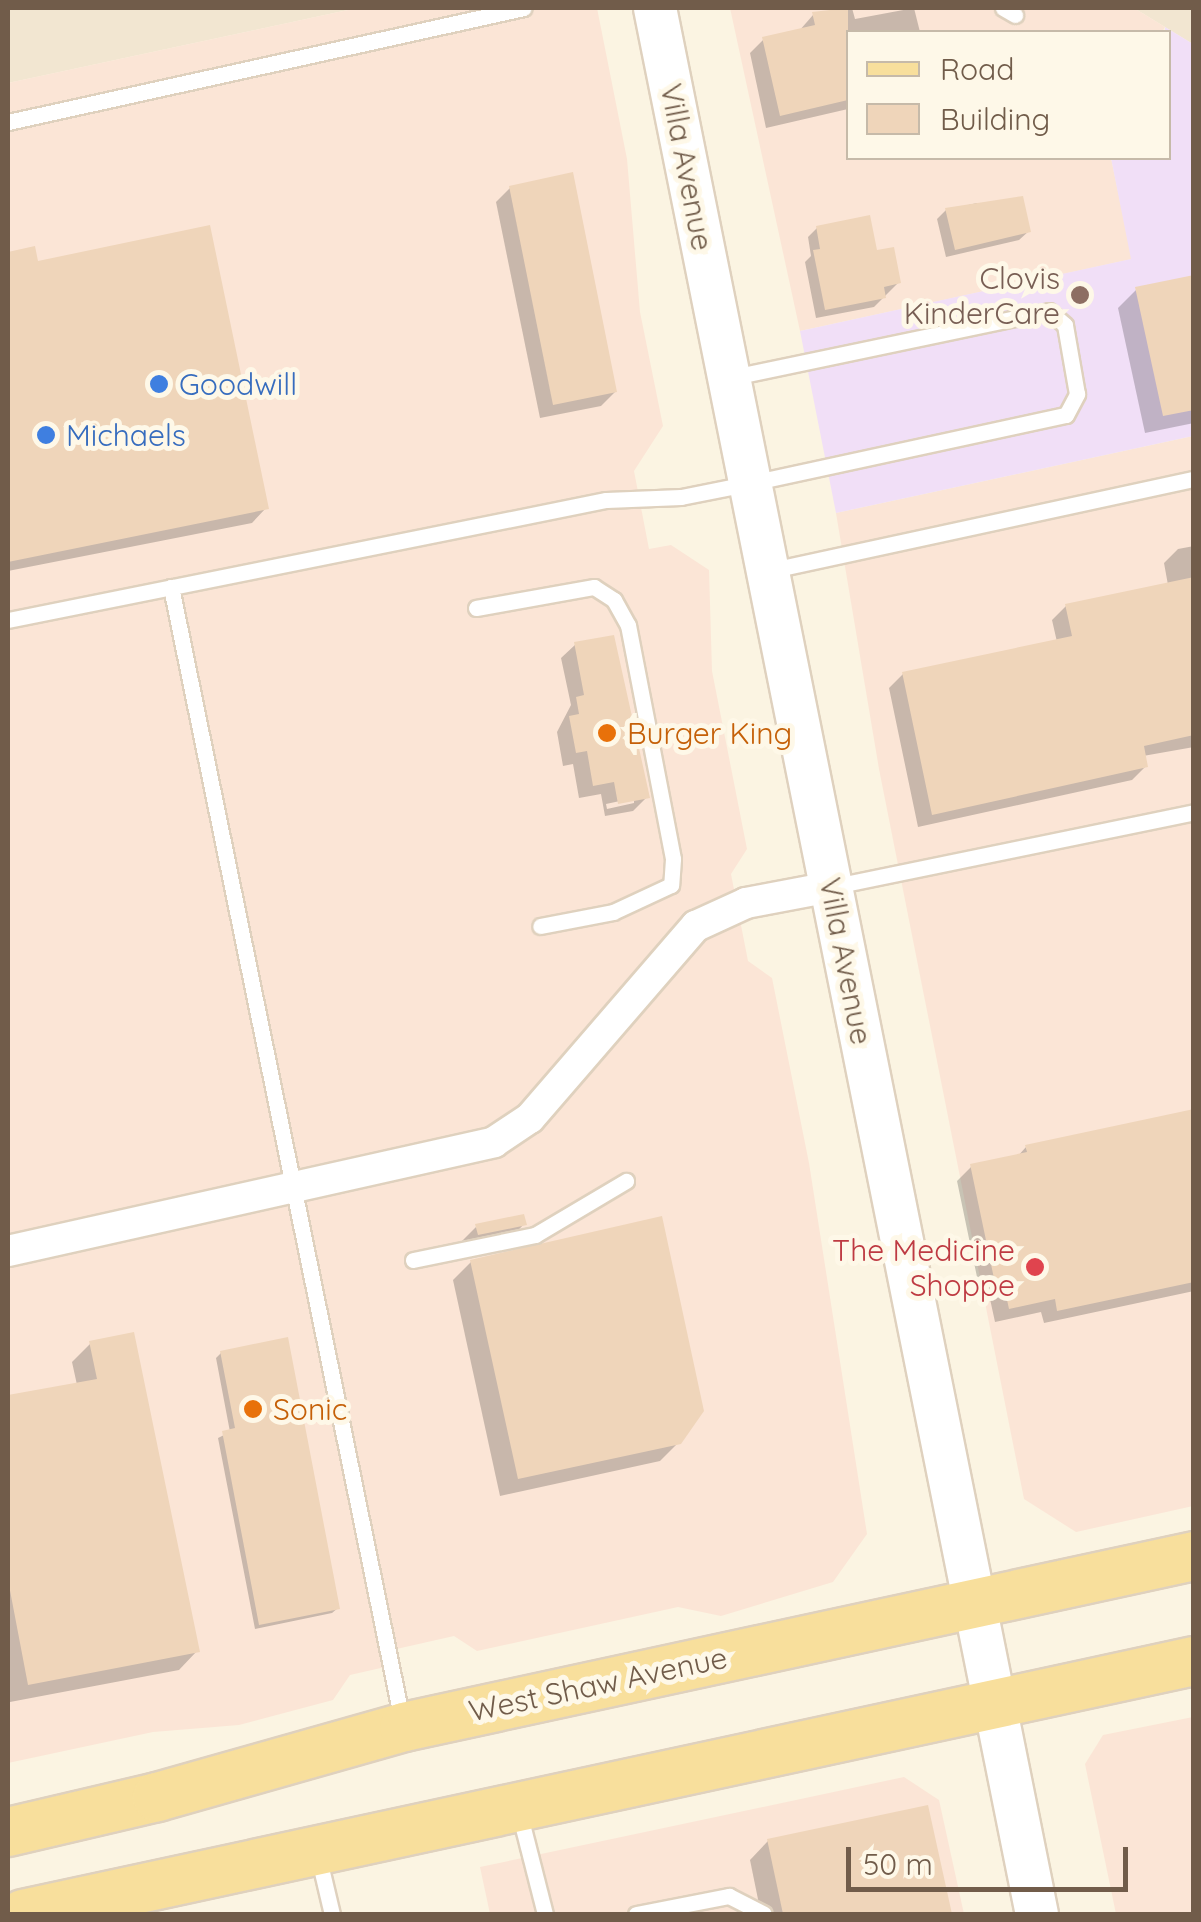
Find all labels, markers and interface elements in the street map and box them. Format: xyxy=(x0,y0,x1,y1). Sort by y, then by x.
legend xyxy=(846,30,1171,160)
text: Road xyxy=(940,50,1014,88)
street label: Villa Avenue xyxy=(653,81,721,253)
text: Building xyxy=(940,100,1050,138)
place label: Clovis KinderCare xyxy=(904,260,1060,330)
marker: Clovis KinderCare xyxy=(1069,284,1091,306)
place label: Goodwill xyxy=(179,366,297,402)
marker: Goodwill xyxy=(148,373,170,395)
place label: Michaels xyxy=(66,417,186,453)
marker: Michaels xyxy=(35,424,57,446)
place label: Burger King xyxy=(627,715,792,751)
marker: Burger King xyxy=(596,722,618,744)
street label: Villa Avenue xyxy=(812,875,880,1047)
place label: The Medicine Shoppe xyxy=(832,1232,1015,1302)
marker: The Medicine Shoppe xyxy=(1024,1256,1046,1278)
place label: Sonic xyxy=(273,1391,347,1427)
marker: Sonic xyxy=(242,1398,264,1420)
street label: West Shaw Avenue xyxy=(466,1639,730,1729)
scale bar xyxy=(851,1827,1134,1889)
text: 50 m xyxy=(863,1845,933,1883)

